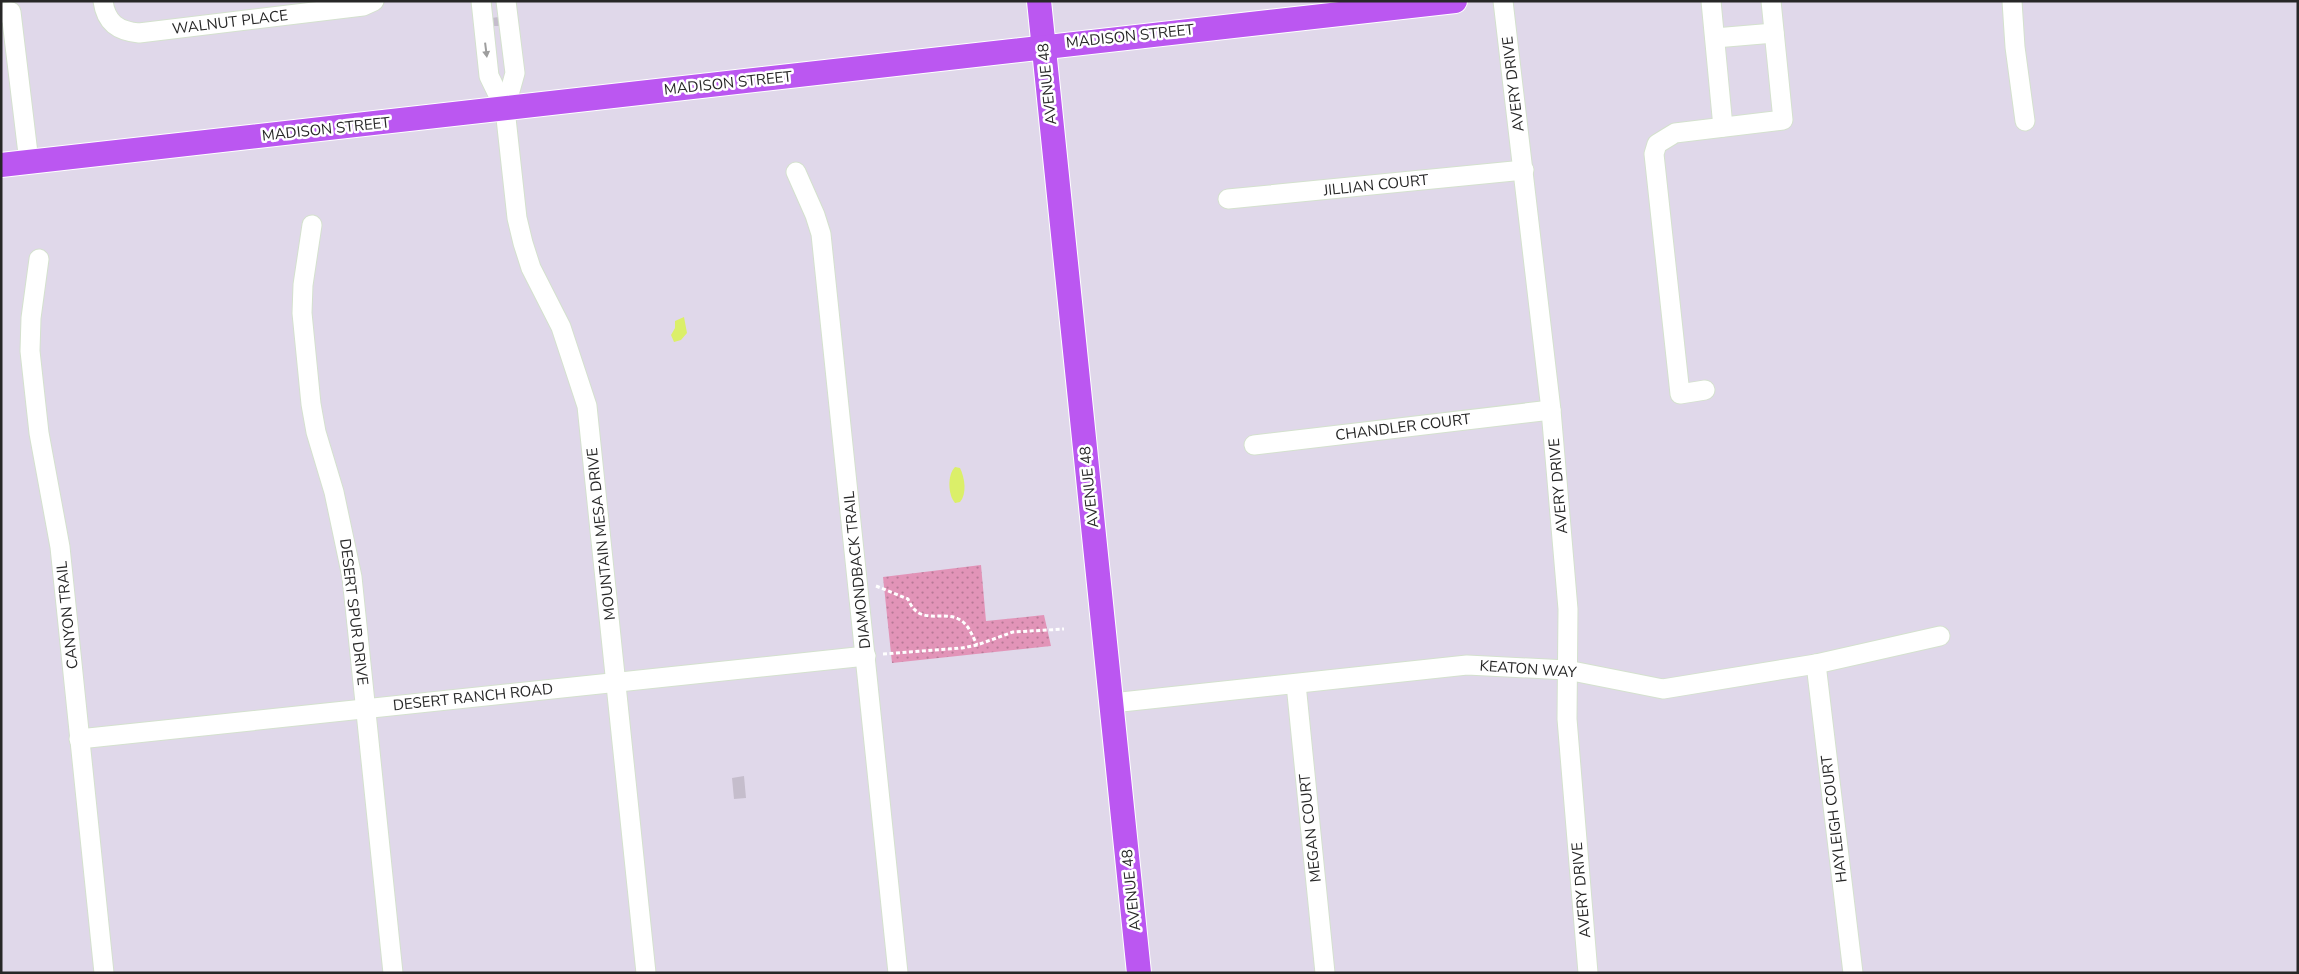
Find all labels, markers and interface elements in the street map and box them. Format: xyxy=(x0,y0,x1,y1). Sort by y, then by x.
street label: WALNUT PLACE xyxy=(171,5,289,39)
street label: MADISON STREET xyxy=(1065,19,1195,53)
street label: AVERY DRIVE xyxy=(1497,35,1529,133)
one-way arrow xyxy=(482,42,490,58)
street label: AVENUE 48 xyxy=(1033,42,1061,126)
street label: MADISON STREET xyxy=(663,66,793,100)
street label: MADISON STREET xyxy=(261,112,391,146)
street label: JILLIAN COURT xyxy=(1321,170,1430,201)
street label: CHANDLER COURT xyxy=(1334,409,1472,445)
street label: AVERY DRIVE xyxy=(1544,437,1572,535)
street label: AVENUE 48 xyxy=(1075,445,1103,529)
street label: MOUNTAIN MESA DRIVE xyxy=(582,447,620,621)
street label: DIAMONDBACK TRAIL xyxy=(839,490,875,650)
street label: DESERT SPUR DRIVE xyxy=(335,537,373,687)
street label: CANYON TRAIL xyxy=(51,560,83,670)
street label: KEATON WAY xyxy=(1479,656,1578,682)
street label: DESERT RANCH ROAD xyxy=(392,679,554,715)
street label: HAYLEIGH COURT xyxy=(1816,754,1852,884)
street label: MEGAN COURT xyxy=(1294,773,1326,883)
street label: AVERY DRIVE xyxy=(1567,841,1595,939)
street label: AVENUE 48 xyxy=(1117,848,1145,932)

